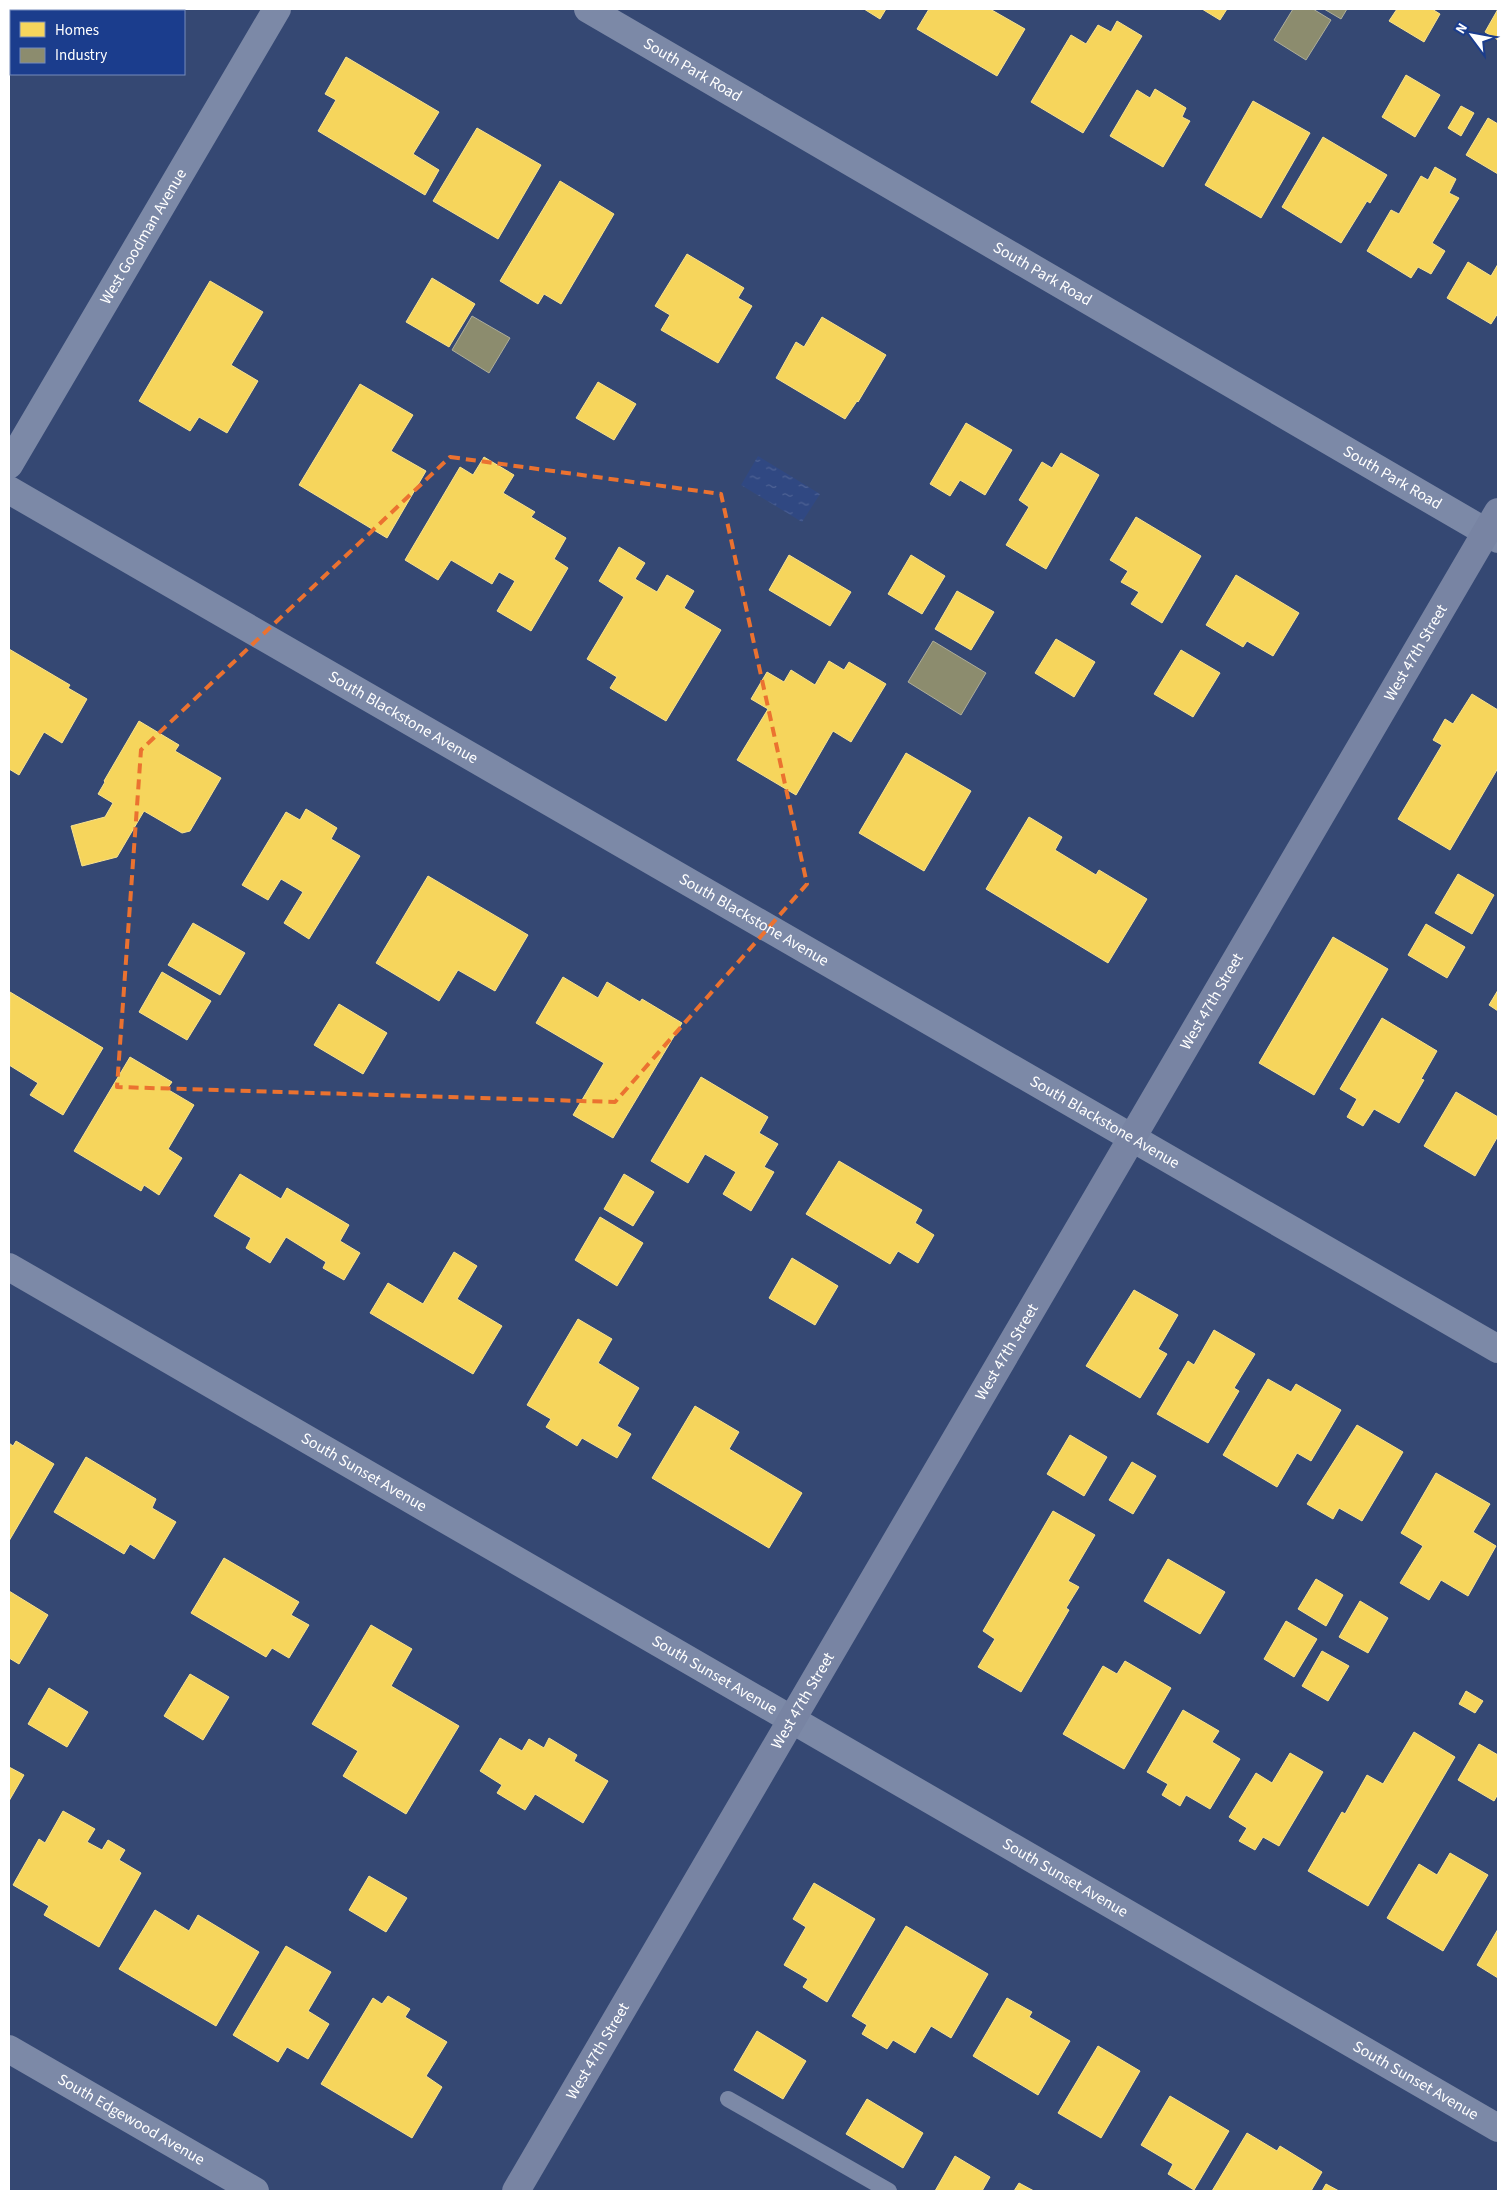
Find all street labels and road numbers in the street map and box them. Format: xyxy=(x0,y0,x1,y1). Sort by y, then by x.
street label: South Park Road xyxy=(639,33,746,107)
street label: West Goodman Avenue xyxy=(95,164,192,309)
street label: South Park Road xyxy=(989,236,1096,311)
street label: South Park Road xyxy=(1339,440,1446,515)
street label: West 47th Street xyxy=(1379,600,1453,705)
street label: South Blackstone Avenue xyxy=(324,665,482,769)
street label: South Blackstone Avenue xyxy=(675,868,833,972)
street label: West 47th Street xyxy=(1175,948,1249,1054)
street label: South Blackstone Avenue xyxy=(1026,1070,1184,1174)
street label: West 47th Street xyxy=(970,1299,1044,1405)
street label: South Sunset Avenue xyxy=(297,1427,431,1517)
street label: South Sunset Avenue xyxy=(648,1630,781,1720)
street label: West 47th Street xyxy=(766,1648,840,1753)
street label: South Sunset Avenue xyxy=(998,1833,1132,1923)
street label: West 47th Street xyxy=(561,1998,635,2104)
street label: South Sunset Avenue xyxy=(1349,2035,1483,2125)
street label: South Edgewood Avenue xyxy=(53,2068,209,2171)

